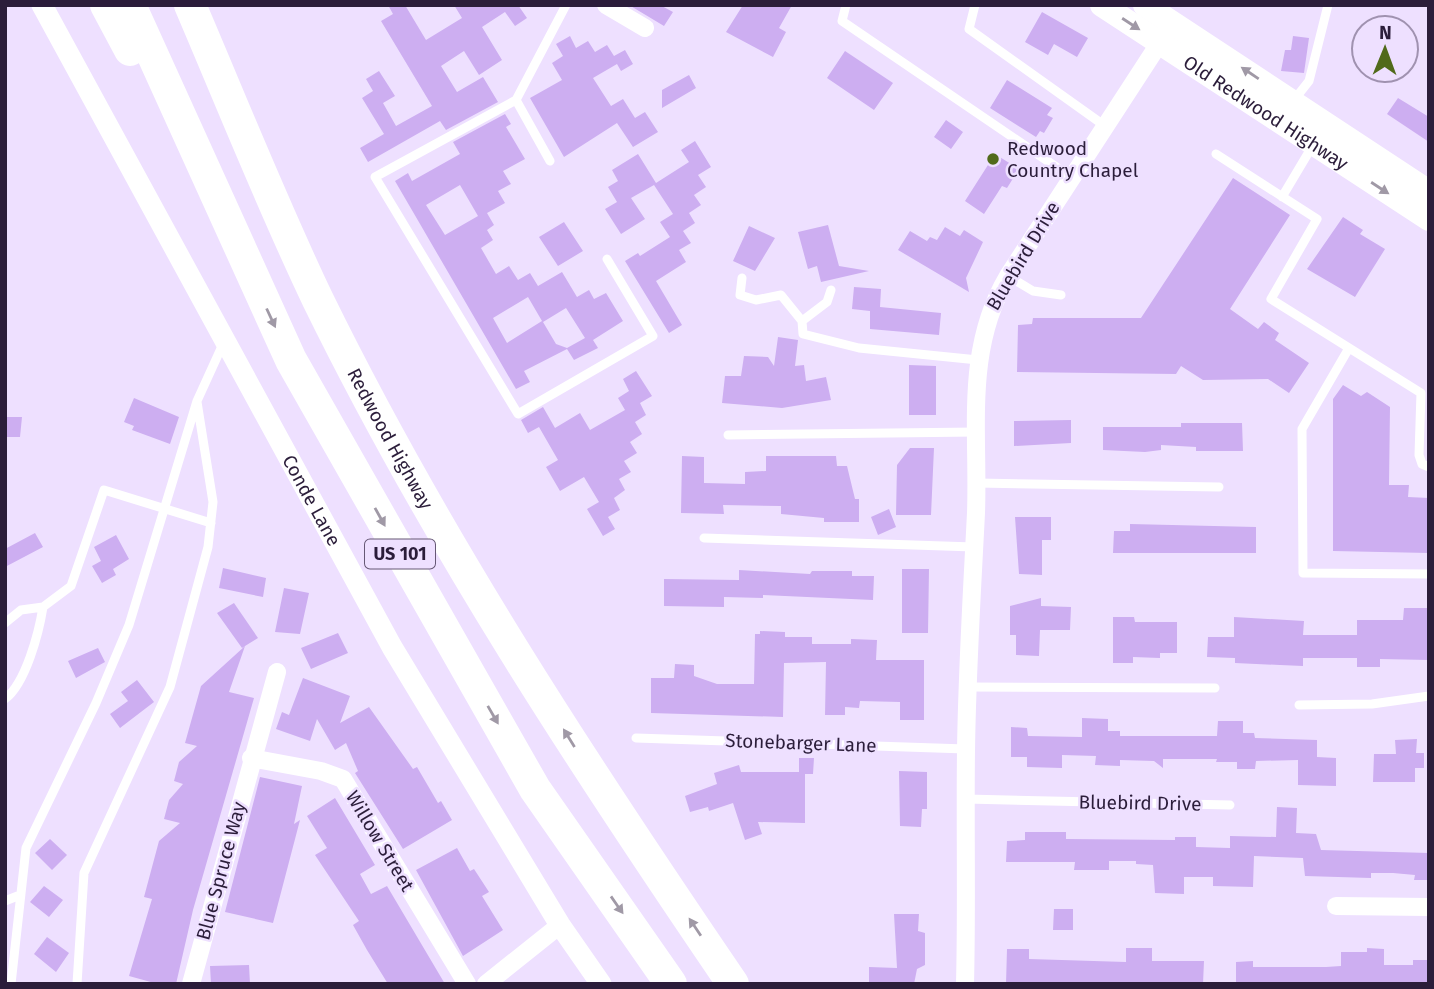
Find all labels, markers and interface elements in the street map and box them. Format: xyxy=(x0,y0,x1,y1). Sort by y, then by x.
north arrow xyxy=(1350,14,1420,84)
one-way arrow xyxy=(1122,17,1140,31)
text: N xyxy=(1379,21,1392,44)
street label: Old Redwood Highway xyxy=(1179,50,1353,175)
one-way arrow xyxy=(1240,66,1260,79)
place label: Redwood Country Chapel xyxy=(1007,137,1139,182)
marker: Redwood Country Chapel xyxy=(985,151,1001,167)
one-way arrow xyxy=(1371,181,1389,195)
street label: Bluebird Drive xyxy=(981,197,1065,315)
one-way arrow xyxy=(265,308,277,328)
street label: Redwood Highway xyxy=(343,364,439,514)
street label: Conde Lane xyxy=(278,451,346,550)
one-way arrow xyxy=(374,508,386,527)
road number: US 101 xyxy=(365,540,435,568)
one-way arrow xyxy=(487,705,499,724)
one-way arrow xyxy=(563,728,576,747)
street label: Stonebarger Lane xyxy=(725,729,877,757)
street label: Willow Street xyxy=(341,786,419,896)
street label: Bluebird Drive xyxy=(1078,790,1202,816)
street label: Blue Spruce Way xyxy=(191,799,251,943)
one-way arrow xyxy=(610,896,623,915)
one-way arrow xyxy=(689,918,702,937)

